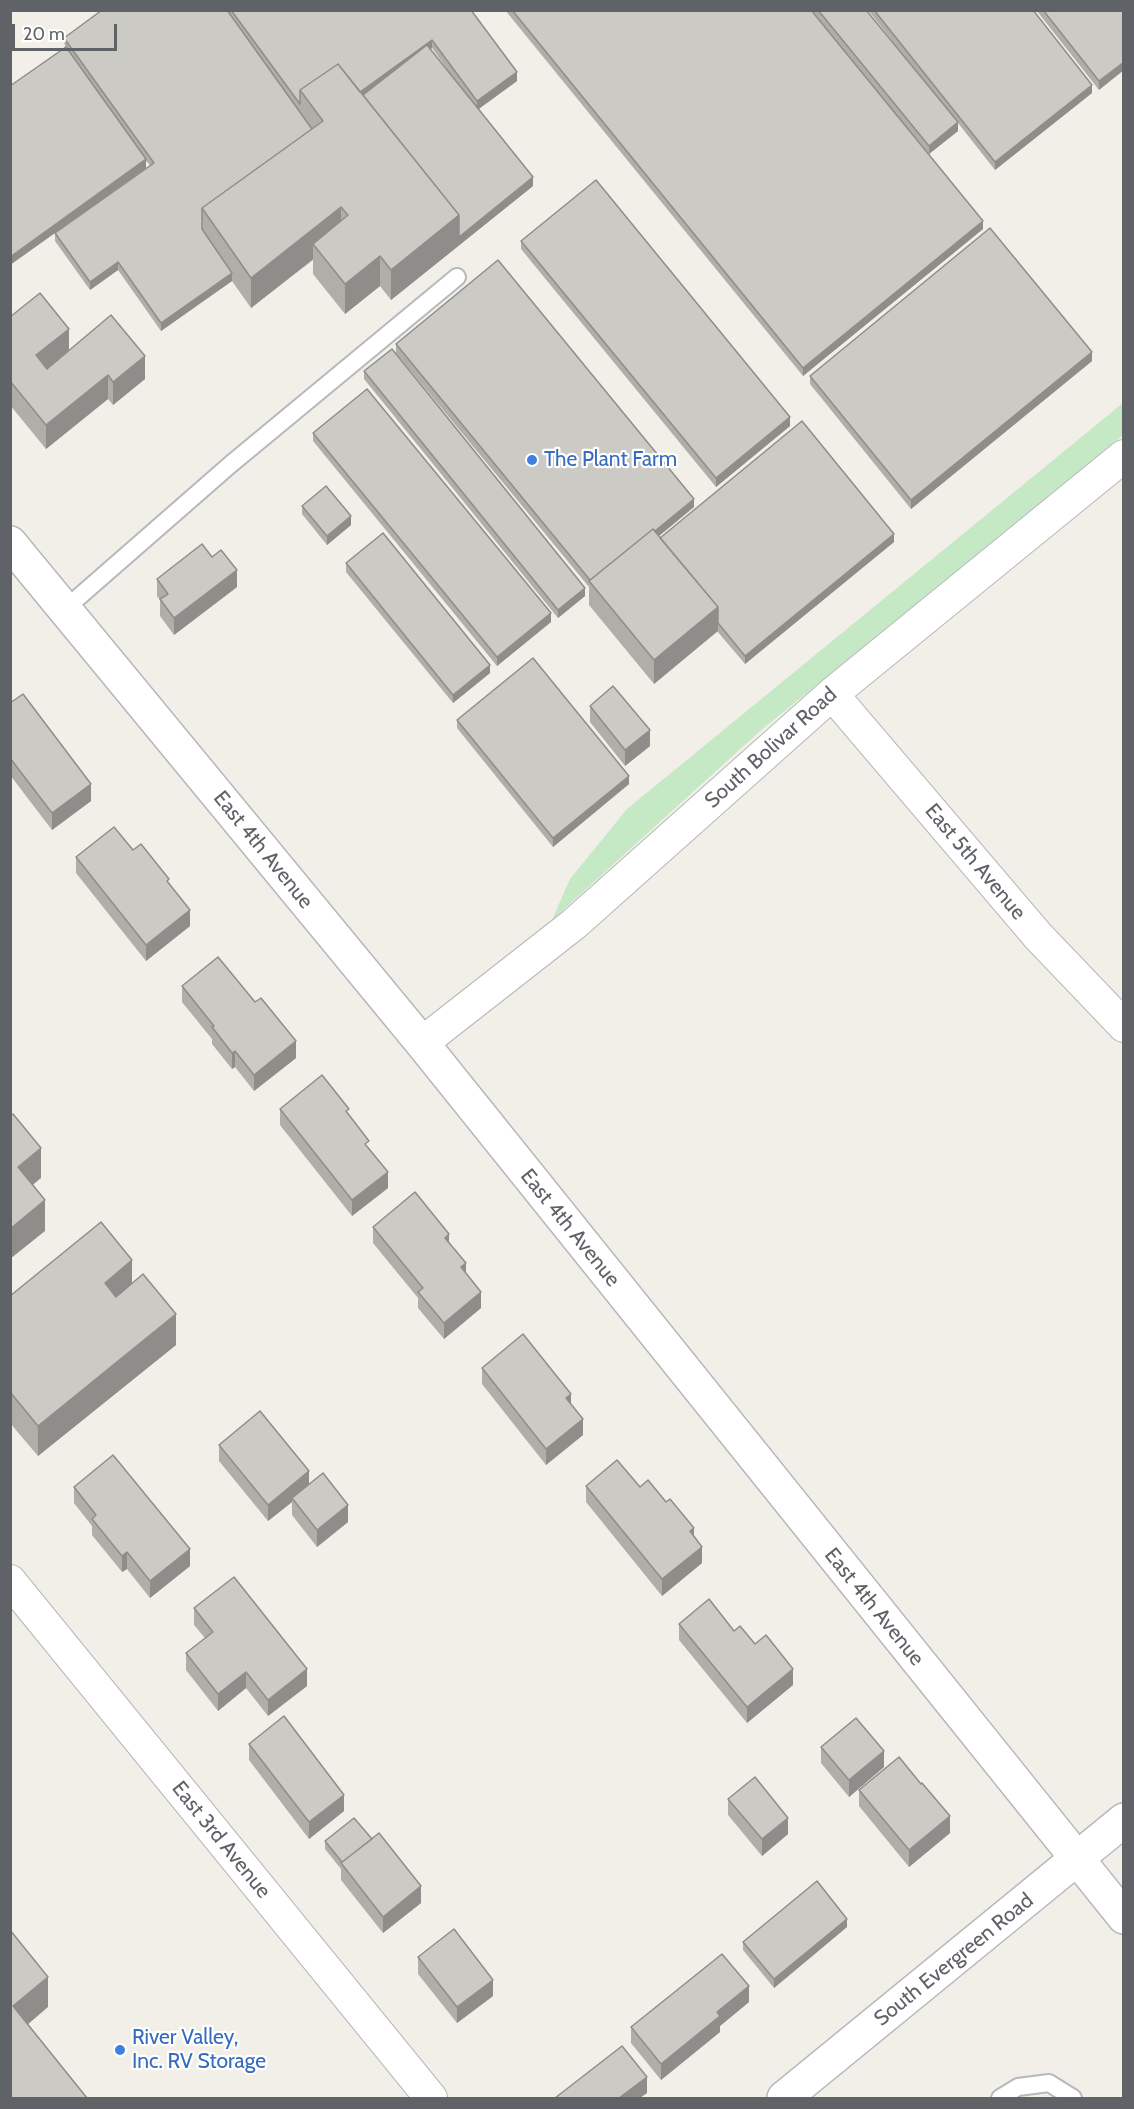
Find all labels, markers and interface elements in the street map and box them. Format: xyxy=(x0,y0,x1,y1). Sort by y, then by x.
scale bar xyxy=(15,12,120,50)
text: 20 m xyxy=(23,23,65,45)
place label: The Plant Farm xyxy=(544,447,677,473)
marker: The Plant Farm xyxy=(525,453,539,467)
street label: South Bolivar Road xyxy=(700,682,842,814)
street label: East 4th Avenue xyxy=(208,786,318,914)
street label: East 5th Avenue xyxy=(919,799,1031,925)
street label: East 4th Avenue xyxy=(515,1164,625,1292)
street label: East 4th Avenue xyxy=(819,1543,929,1671)
street label: East 3rd Avenue xyxy=(166,1777,276,1903)
street label: South Evergreen Road xyxy=(869,1888,1039,2032)
place label: River Valley, Inc. RV Storage xyxy=(132,2025,266,2075)
marker: River Valley, Inc. RV Storage xyxy=(113,2043,127,2057)

